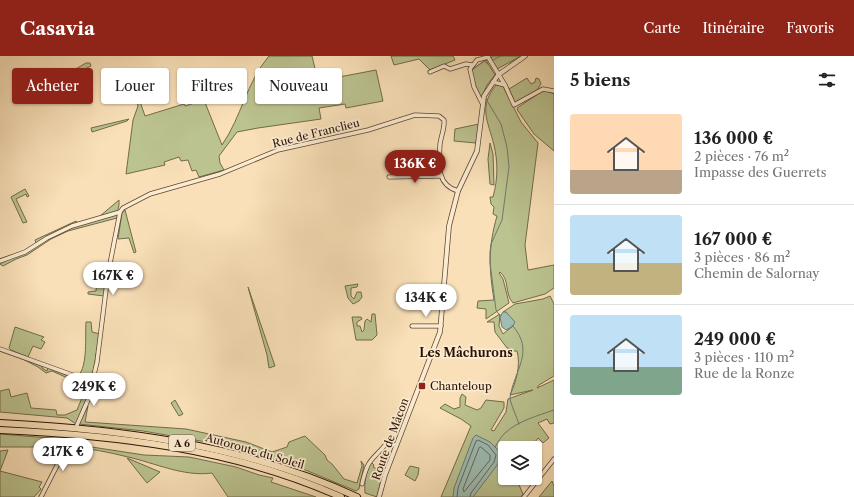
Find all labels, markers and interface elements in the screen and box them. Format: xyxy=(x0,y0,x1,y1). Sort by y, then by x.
text: Casavia xyxy=(20,17,95,40)
text: Carte xyxy=(644,19,680,37)
text: Itinéraire xyxy=(702,19,764,37)
text: Favoris xyxy=(786,19,834,37)
chip: Acheter xyxy=(12,68,93,104)
chip: Louer xyxy=(101,68,169,104)
chip: Filtres xyxy=(177,68,247,104)
chip: Nouveau xyxy=(255,68,342,104)
icon: filters xyxy=(816,69,838,91)
text: 5 biens xyxy=(570,70,630,90)
street label: Rue de Franclieu xyxy=(271,115,361,151)
text: 136 000 € xyxy=(694,128,773,148)
icon: home xyxy=(602,130,650,178)
text: 2 pièces · 76 m² xyxy=(694,148,789,164)
pin: 136K € xyxy=(382,150,448,184)
text: 136K € xyxy=(394,155,436,171)
text: Impasse des Guerrets xyxy=(694,164,826,180)
text: 167 000 € xyxy=(694,229,772,249)
icon: home xyxy=(602,231,650,279)
text: 3 pièces · 86 m² xyxy=(694,249,790,265)
pin: 167K € xyxy=(80,262,146,296)
text: Chemin de Salornay xyxy=(694,265,820,281)
text: 167K € xyxy=(92,267,134,283)
pin: 134K € xyxy=(393,284,459,318)
text: 134K € xyxy=(405,289,447,305)
text: 249 000 € xyxy=(694,329,776,349)
icon: home xyxy=(602,331,650,379)
district label: Les Mâchurons xyxy=(419,345,513,360)
text: 3 pièces · 110 m² xyxy=(694,349,794,365)
text: Rue de la Ronze xyxy=(694,365,794,381)
pin: 249K € xyxy=(61,373,127,407)
text: 249K € xyxy=(72,378,116,394)
place label: Chanteloup xyxy=(430,379,492,393)
marker: Chanteloup xyxy=(417,381,427,391)
street label: Route de Mâcon xyxy=(369,396,411,482)
street label: Autoroute du Soleil xyxy=(203,430,307,472)
road number: A 6 xyxy=(169,435,195,451)
pin: 217K € xyxy=(30,438,96,472)
map controls xyxy=(498,441,542,485)
button: layers xyxy=(498,441,542,485)
text: 217K € xyxy=(42,443,84,459)

